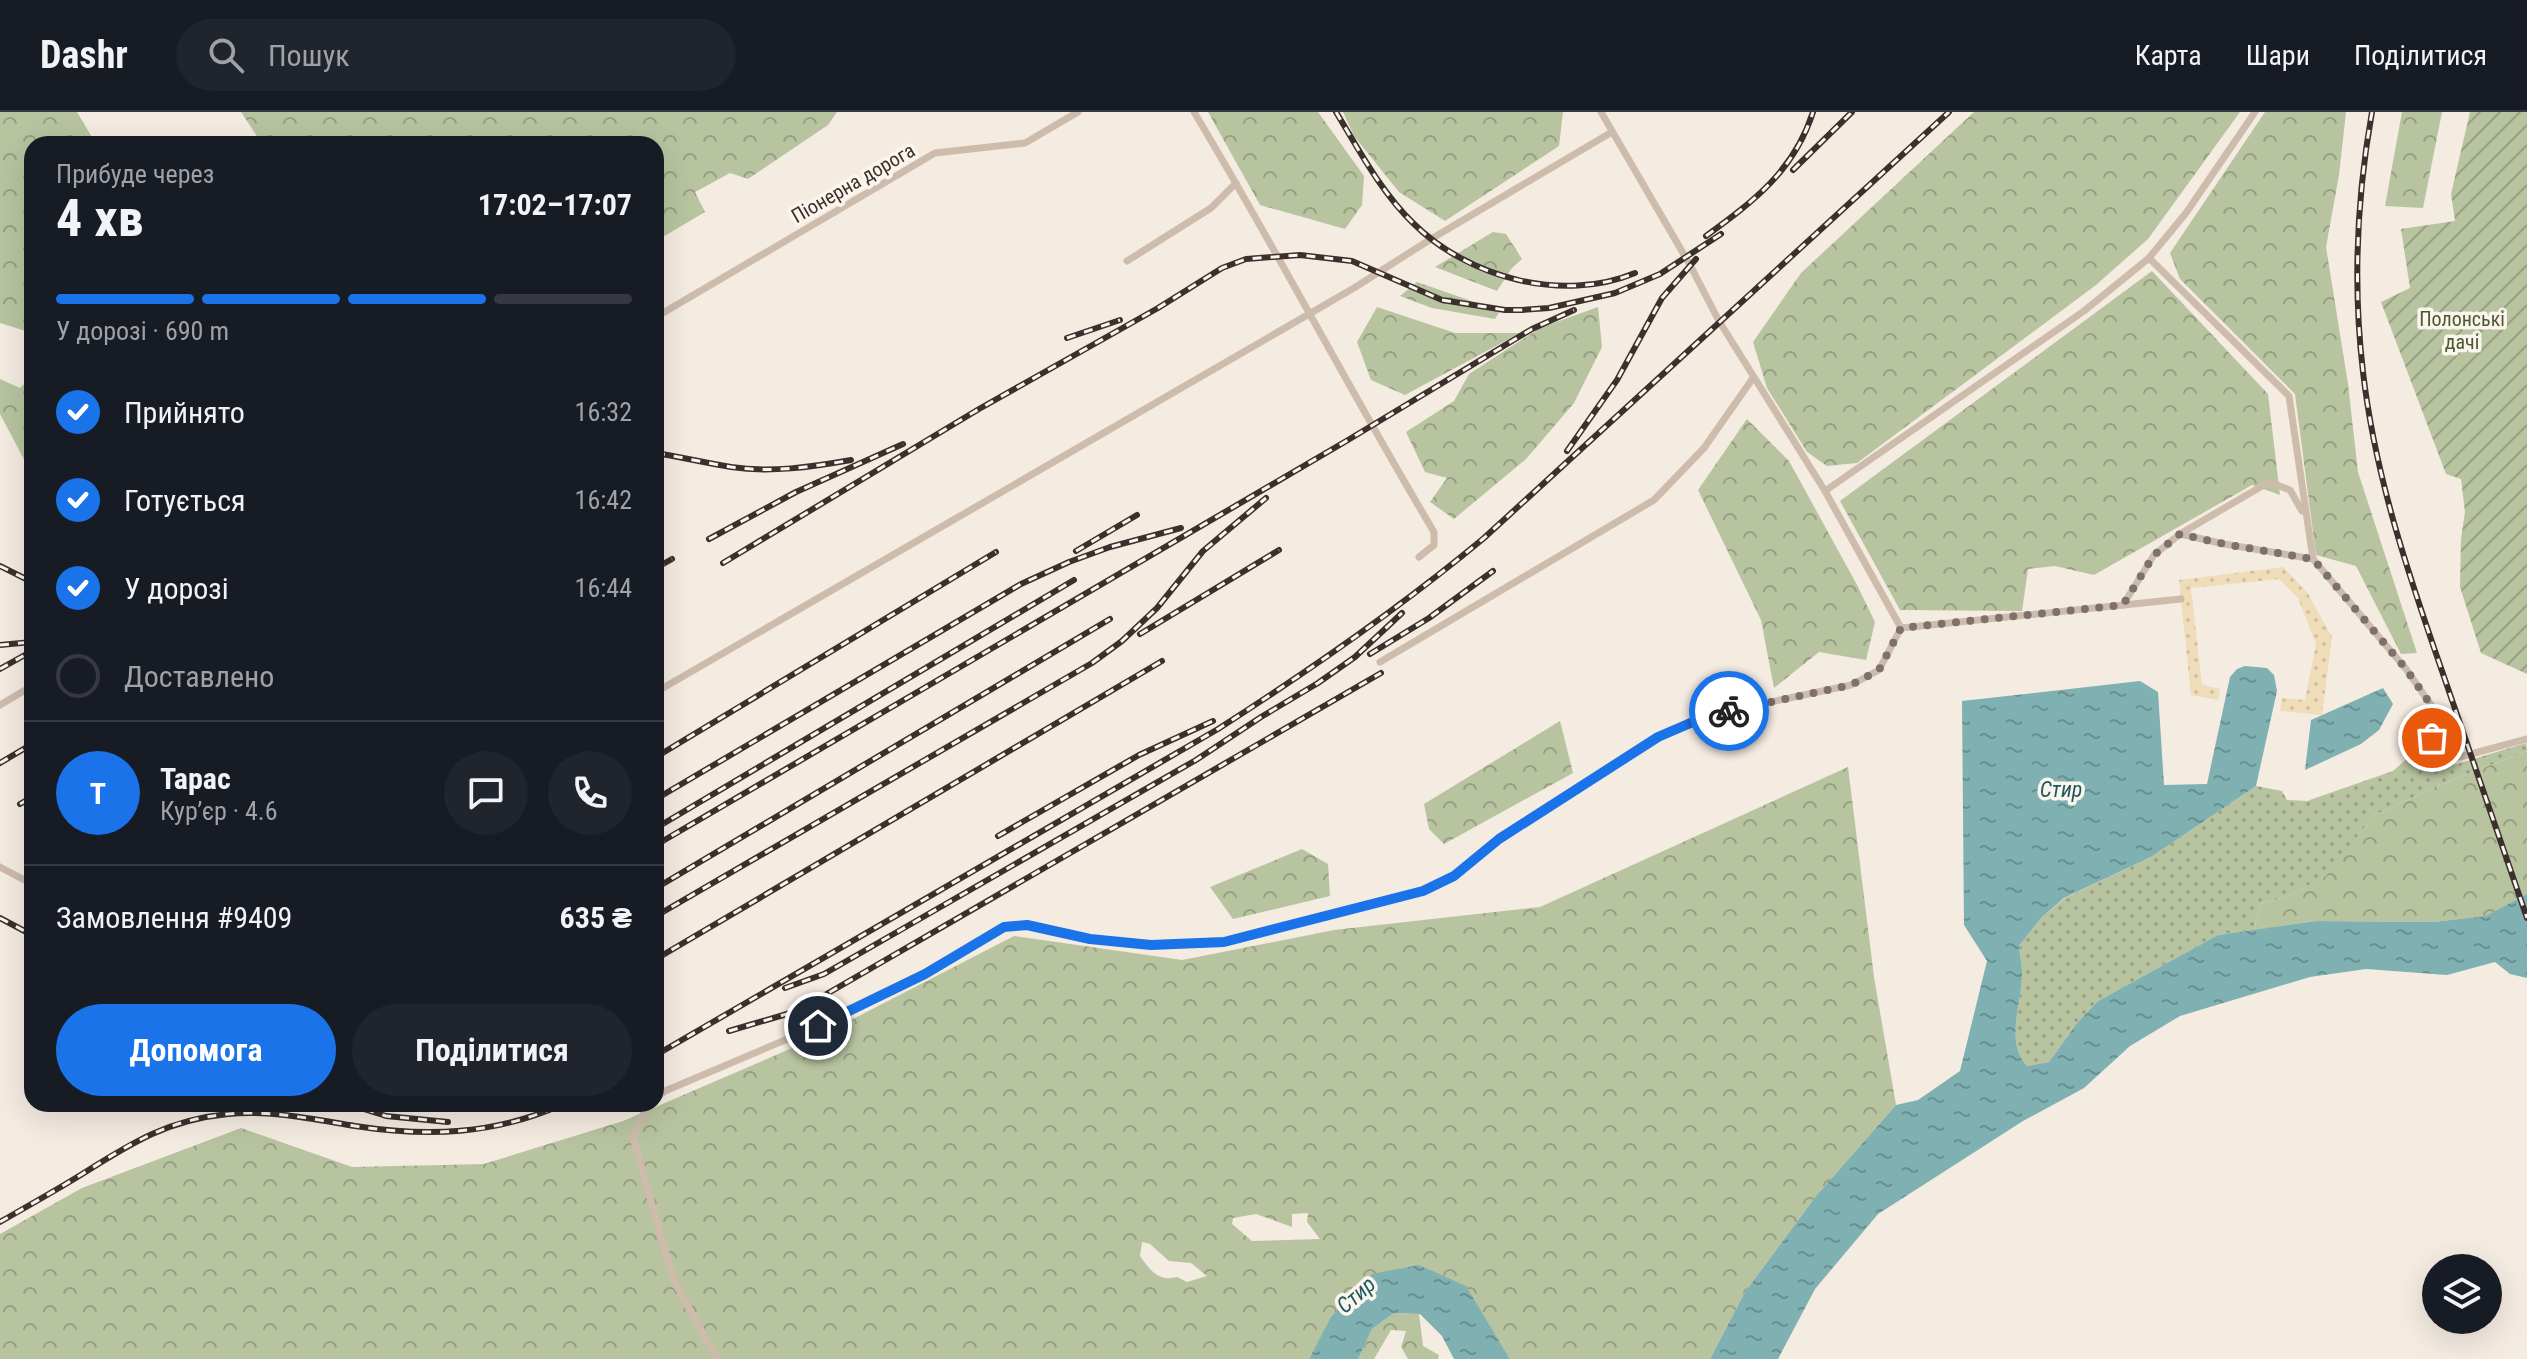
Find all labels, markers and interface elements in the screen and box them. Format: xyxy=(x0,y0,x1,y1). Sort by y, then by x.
search box xyxy=(176,19,736,91)
text: Dashr xyxy=(40,33,128,77)
icon: search xyxy=(204,33,248,77)
text: Пошук xyxy=(268,38,350,73)
text: Карта xyxy=(2135,39,2202,72)
text: Шари xyxy=(2246,39,2310,72)
text: Поділитися xyxy=(2354,39,2487,72)
street label: Піонерна дорога xyxy=(787,138,919,228)
text: Прибуде через xyxy=(56,159,214,189)
text: 17:02–17:07 xyxy=(478,187,632,222)
text: 4 хв xyxy=(56,188,144,249)
park label: Полонські дачі xyxy=(2419,307,2505,354)
text: У дорозі · 690 m xyxy=(56,316,229,346)
icon: check xyxy=(56,390,100,434)
text: Прийнято xyxy=(124,395,245,430)
text: 16:32 xyxy=(575,397,632,427)
icon: check xyxy=(56,478,100,522)
text: Готується xyxy=(124,483,245,518)
text: 16:42 xyxy=(575,485,632,515)
icon: check xyxy=(56,566,100,610)
text: У дорозі xyxy=(124,571,229,606)
text: 16:44 xyxy=(575,573,632,603)
text: Доставлено xyxy=(124,659,274,694)
courier xyxy=(1689,671,1769,751)
icon: bike xyxy=(1707,689,1751,733)
pin xyxy=(2398,704,2466,772)
icon: bag xyxy=(2410,716,2454,760)
button: chat xyxy=(444,751,528,835)
button: phone xyxy=(548,751,632,835)
text: Тарас xyxy=(160,761,231,796)
text: Т xyxy=(90,776,106,811)
water label: Стир xyxy=(2040,777,2082,802)
text: Кур’єр · 4.6 xyxy=(160,796,278,826)
text: Замовлення #9409 xyxy=(56,900,292,935)
text: 635 ₴ xyxy=(560,900,632,935)
pin xyxy=(784,992,852,1060)
button: Допомога xyxy=(56,1004,336,1096)
button: Поділитися xyxy=(352,1004,632,1096)
icon: home xyxy=(796,1004,840,1048)
map controls xyxy=(2422,1254,2502,1334)
button: layers xyxy=(2422,1254,2502,1334)
water label: Стир xyxy=(1332,1272,1380,1318)

